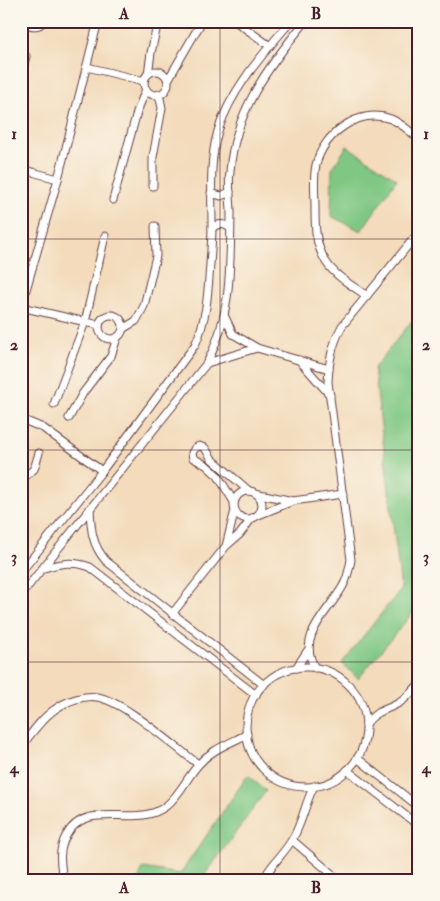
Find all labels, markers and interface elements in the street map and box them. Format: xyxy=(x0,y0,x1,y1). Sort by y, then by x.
text: A xyxy=(118,4,130,24)
text: B xyxy=(311,4,321,24)
text: 1 xyxy=(11,124,17,144)
text: 1 xyxy=(423,124,429,144)
text: 2 xyxy=(10,335,18,355)
text: 2 xyxy=(422,335,430,355)
text: 3 xyxy=(11,547,17,567)
text: 3 xyxy=(423,547,429,567)
text: 4 xyxy=(9,758,20,778)
text: 4 xyxy=(421,758,432,778)
text: A xyxy=(118,878,130,898)
text: B xyxy=(311,878,321,898)

